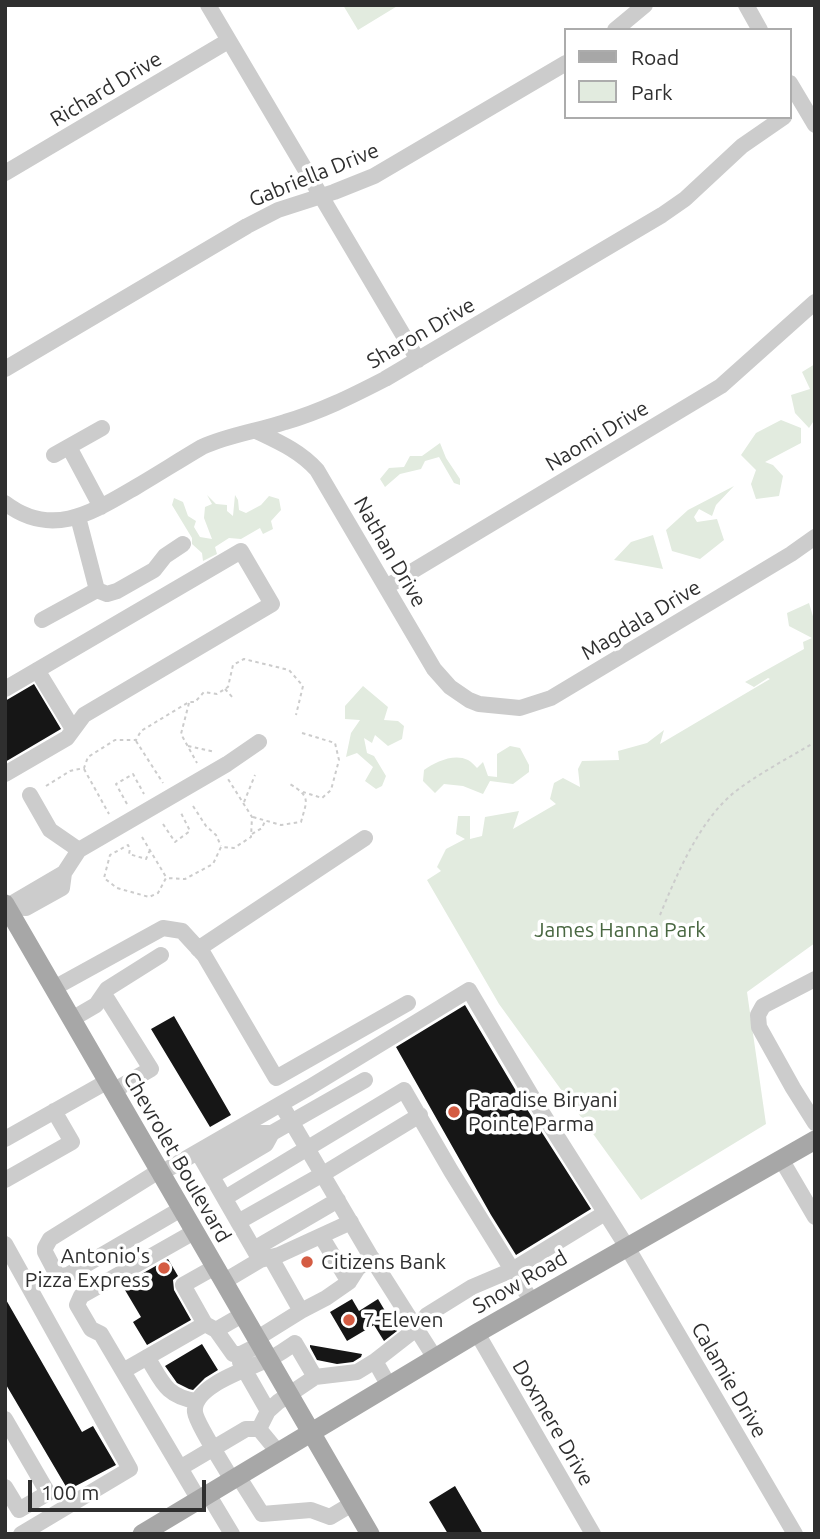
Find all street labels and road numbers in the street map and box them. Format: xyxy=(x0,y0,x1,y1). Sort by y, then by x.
street label: Richard Drive xyxy=(46,46,166,132)
street label: Gabriella Drive xyxy=(245,137,383,213)
street label: Sharon Drive xyxy=(363,292,479,374)
street label: Naomi Drive xyxy=(541,395,653,477)
street label: Nathan Drive xyxy=(348,492,432,612)
street label: Magdala Drive xyxy=(577,574,705,666)
street label: Chevrolet Boulevard xyxy=(118,1067,236,1247)
street label: Snow Road xyxy=(468,1245,572,1319)
street label: Calamie Drive xyxy=(686,1318,772,1442)
street label: Doxmere Drive xyxy=(507,1356,599,1490)

